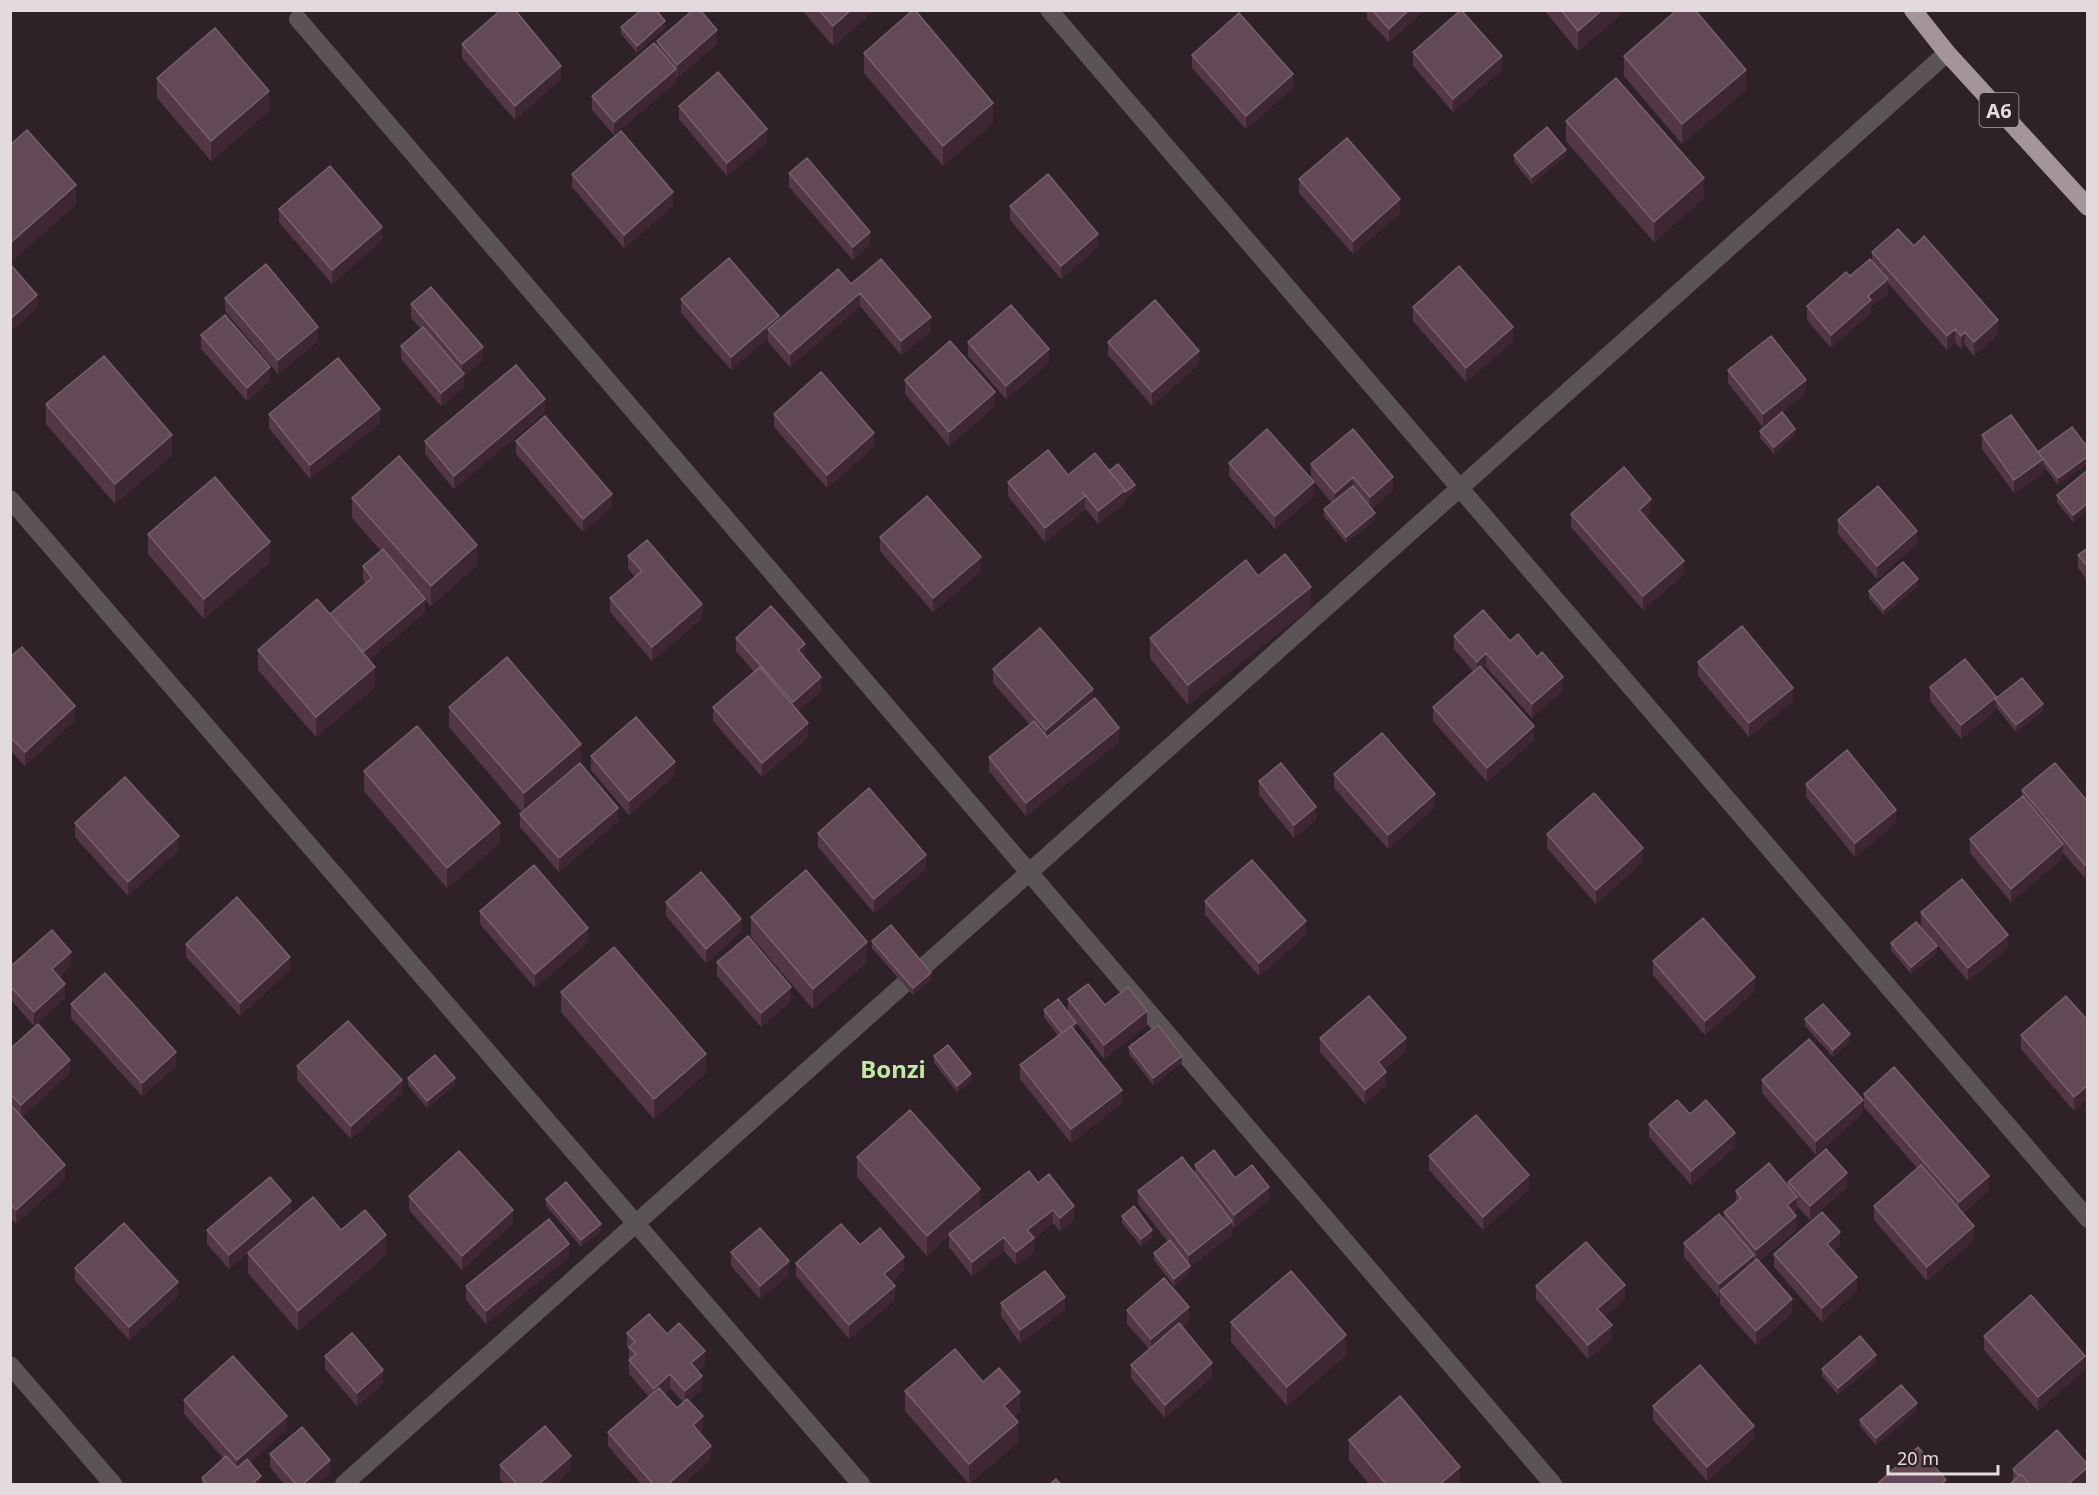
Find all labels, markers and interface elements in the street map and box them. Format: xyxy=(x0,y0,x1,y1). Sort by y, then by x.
road number: A6 xyxy=(1980,93,2018,127)
district label: Bonzi xyxy=(860,1052,926,1085)
scale bar xyxy=(1888,1438,1998,1476)
text: 20 m xyxy=(1897,1446,1939,1470)

